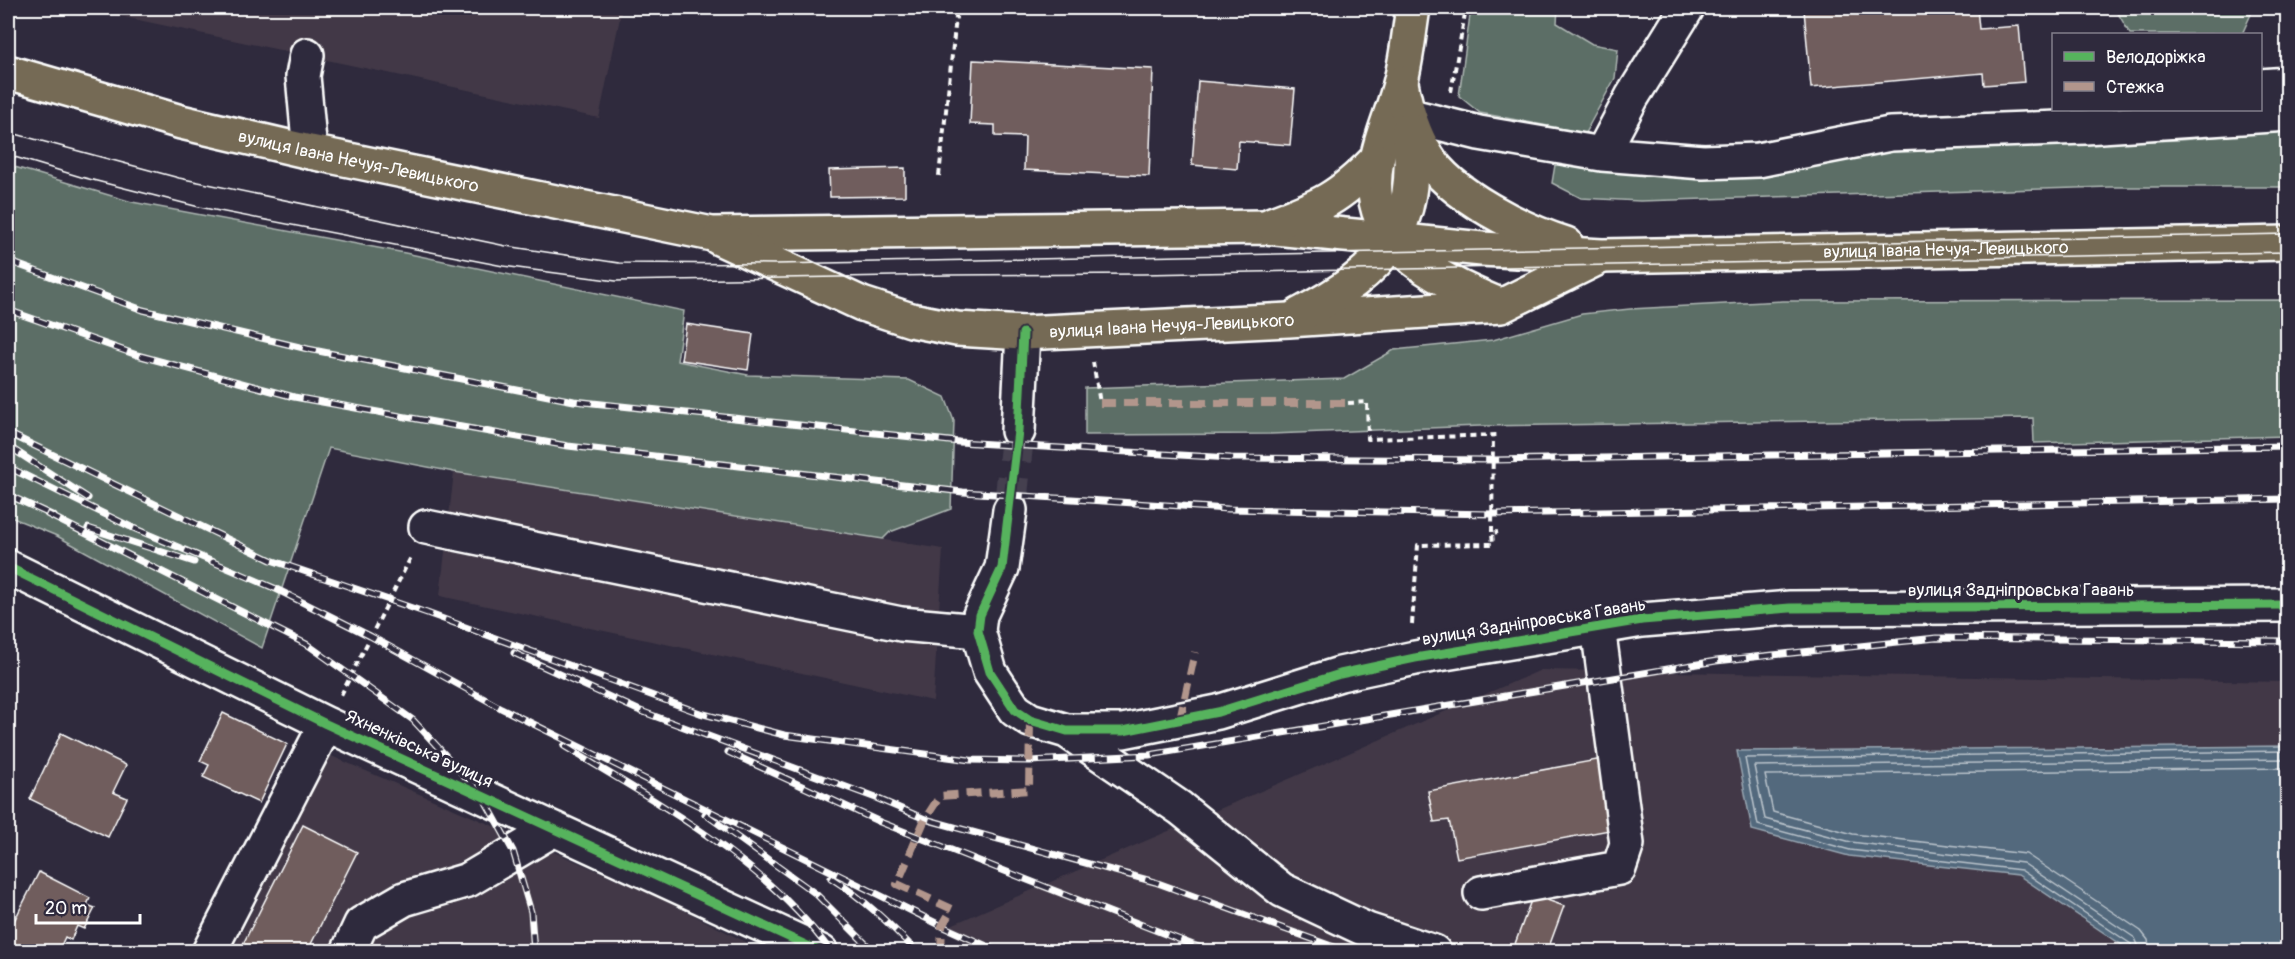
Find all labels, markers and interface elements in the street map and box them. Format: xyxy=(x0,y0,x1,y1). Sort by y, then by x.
legend xyxy=(2052,33,2262,111)
text: Велодоріжка xyxy=(2106,46,2206,69)
text: Стежка xyxy=(2106,76,2164,99)
street label: вулиця Івана Нечуя-Левицького xyxy=(236,124,481,198)
street label: вулиця Івана Нечуя-Левицького xyxy=(1823,236,2069,263)
street label: вулиця Івана Нечуя-Левицького xyxy=(1049,308,1295,343)
street label: вулиця Задніпровська Гавань xyxy=(1908,579,2134,602)
street label: вулиця Задніпровська Гавань xyxy=(1420,593,1648,651)
street label: Яхненківська вулиця xyxy=(341,705,497,793)
scale bar xyxy=(36,887,140,925)
text: 20 m xyxy=(45,897,87,920)

